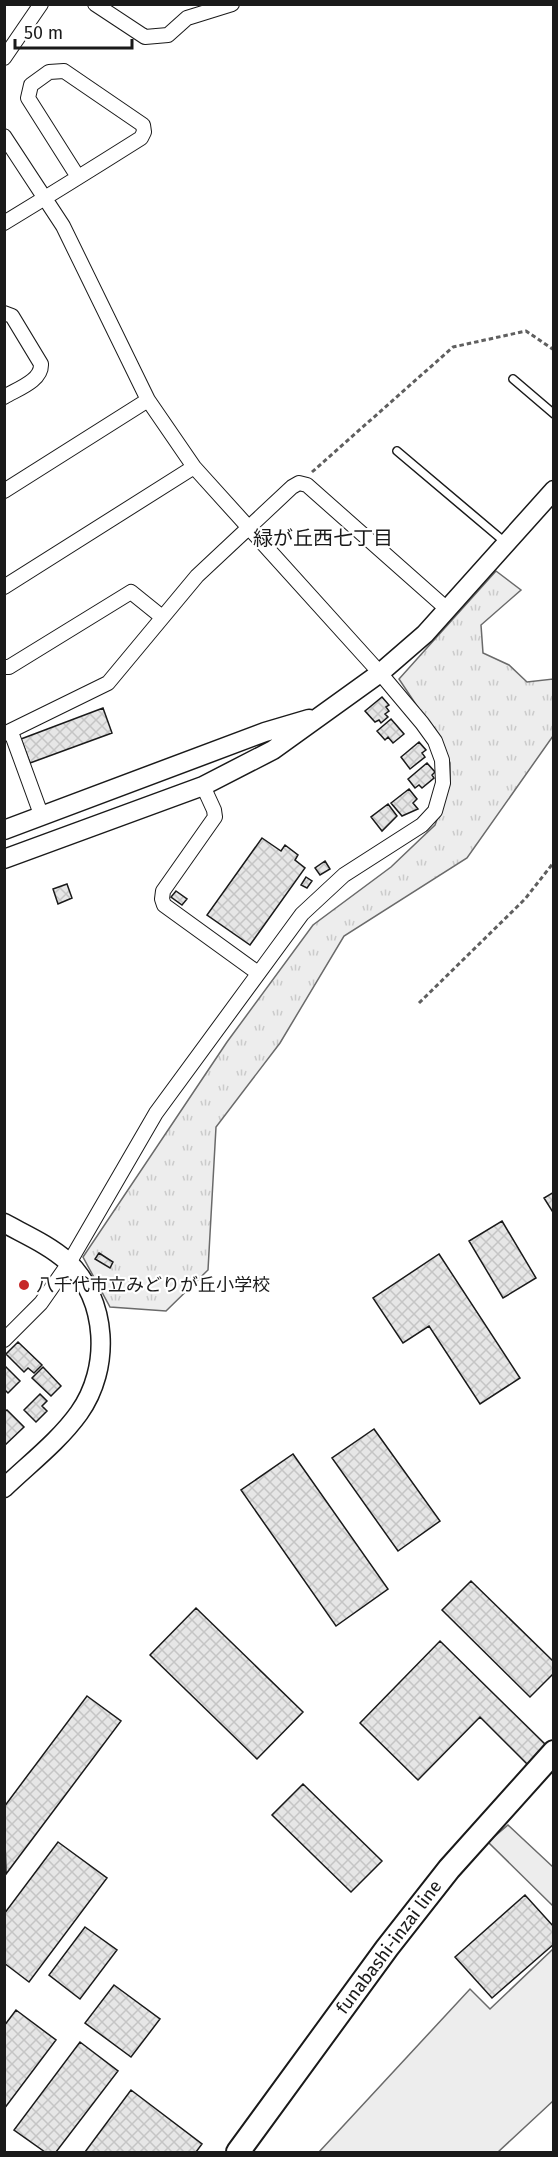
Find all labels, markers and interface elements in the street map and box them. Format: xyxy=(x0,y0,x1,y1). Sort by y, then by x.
scale bar xyxy=(15,12,132,50)
text: 50 m xyxy=(24,22,63,44)
district label: 緑が丘西七丁目 xyxy=(253,526,393,550)
place label: 八千代市立みどりが丘小学校 xyxy=(36,1274,270,1296)
marker: 八千代市立みどりが丘小学校 xyxy=(17,1278,31,1292)
street label: funabashi-inzai line xyxy=(332,1876,446,2018)

